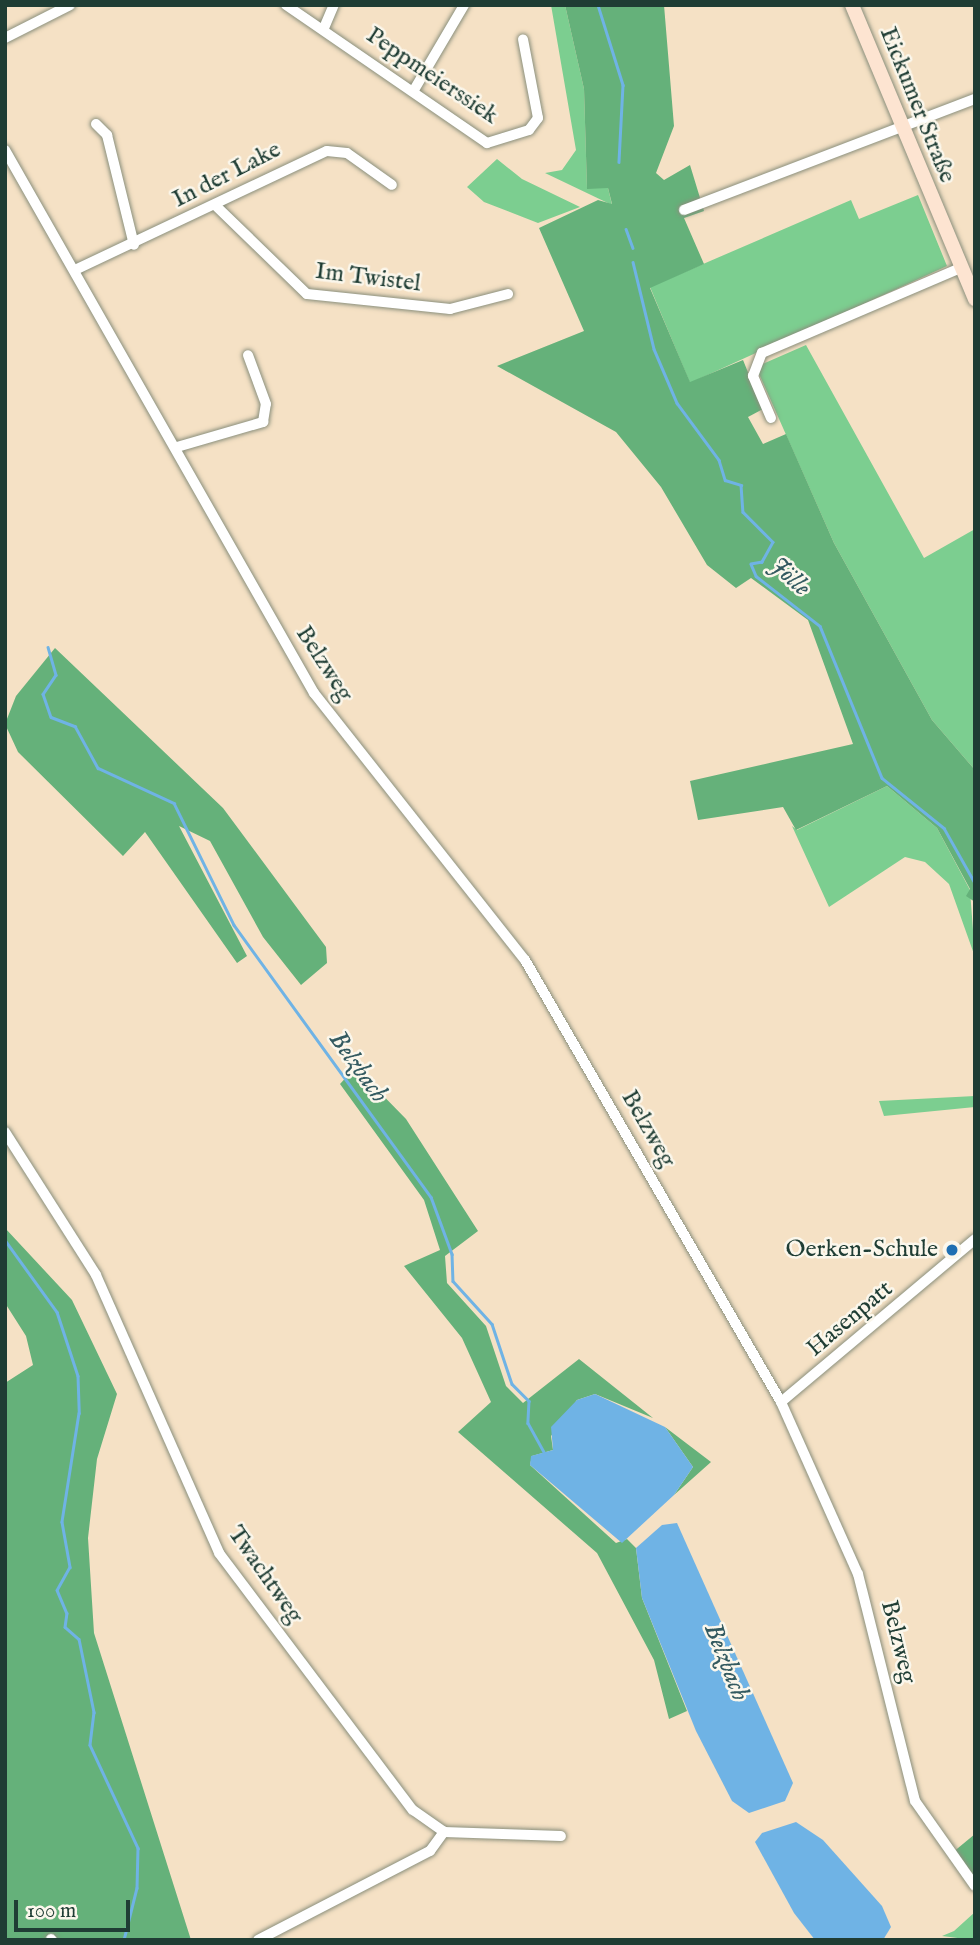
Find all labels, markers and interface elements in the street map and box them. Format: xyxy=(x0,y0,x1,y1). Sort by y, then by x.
street label: Peppmeierssiek xyxy=(360,21,504,131)
street label: Eickumer Straße xyxy=(873,23,961,187)
street label: In der Lake xyxy=(168,136,286,214)
street label: Im Twistel xyxy=(314,257,422,299)
water label: Jölle xyxy=(763,551,817,603)
street label: Belzweg xyxy=(289,621,359,707)
water label: Belzbach xyxy=(322,1025,394,1109)
street label: Belzweg xyxy=(614,1085,682,1173)
place label: Oerken-Schule xyxy=(786,1236,938,1264)
marker: Oerken-Schule xyxy=(944,1242,960,1258)
street label: Hasenpatt xyxy=(801,1275,899,1363)
street label: Twachtweg xyxy=(221,1521,309,1629)
street label: Belzweg xyxy=(874,1598,922,1686)
water label: Belzbach xyxy=(696,1619,756,1705)
scale bar xyxy=(18,1885,133,1929)
text: 100 m xyxy=(27,1898,76,1925)

